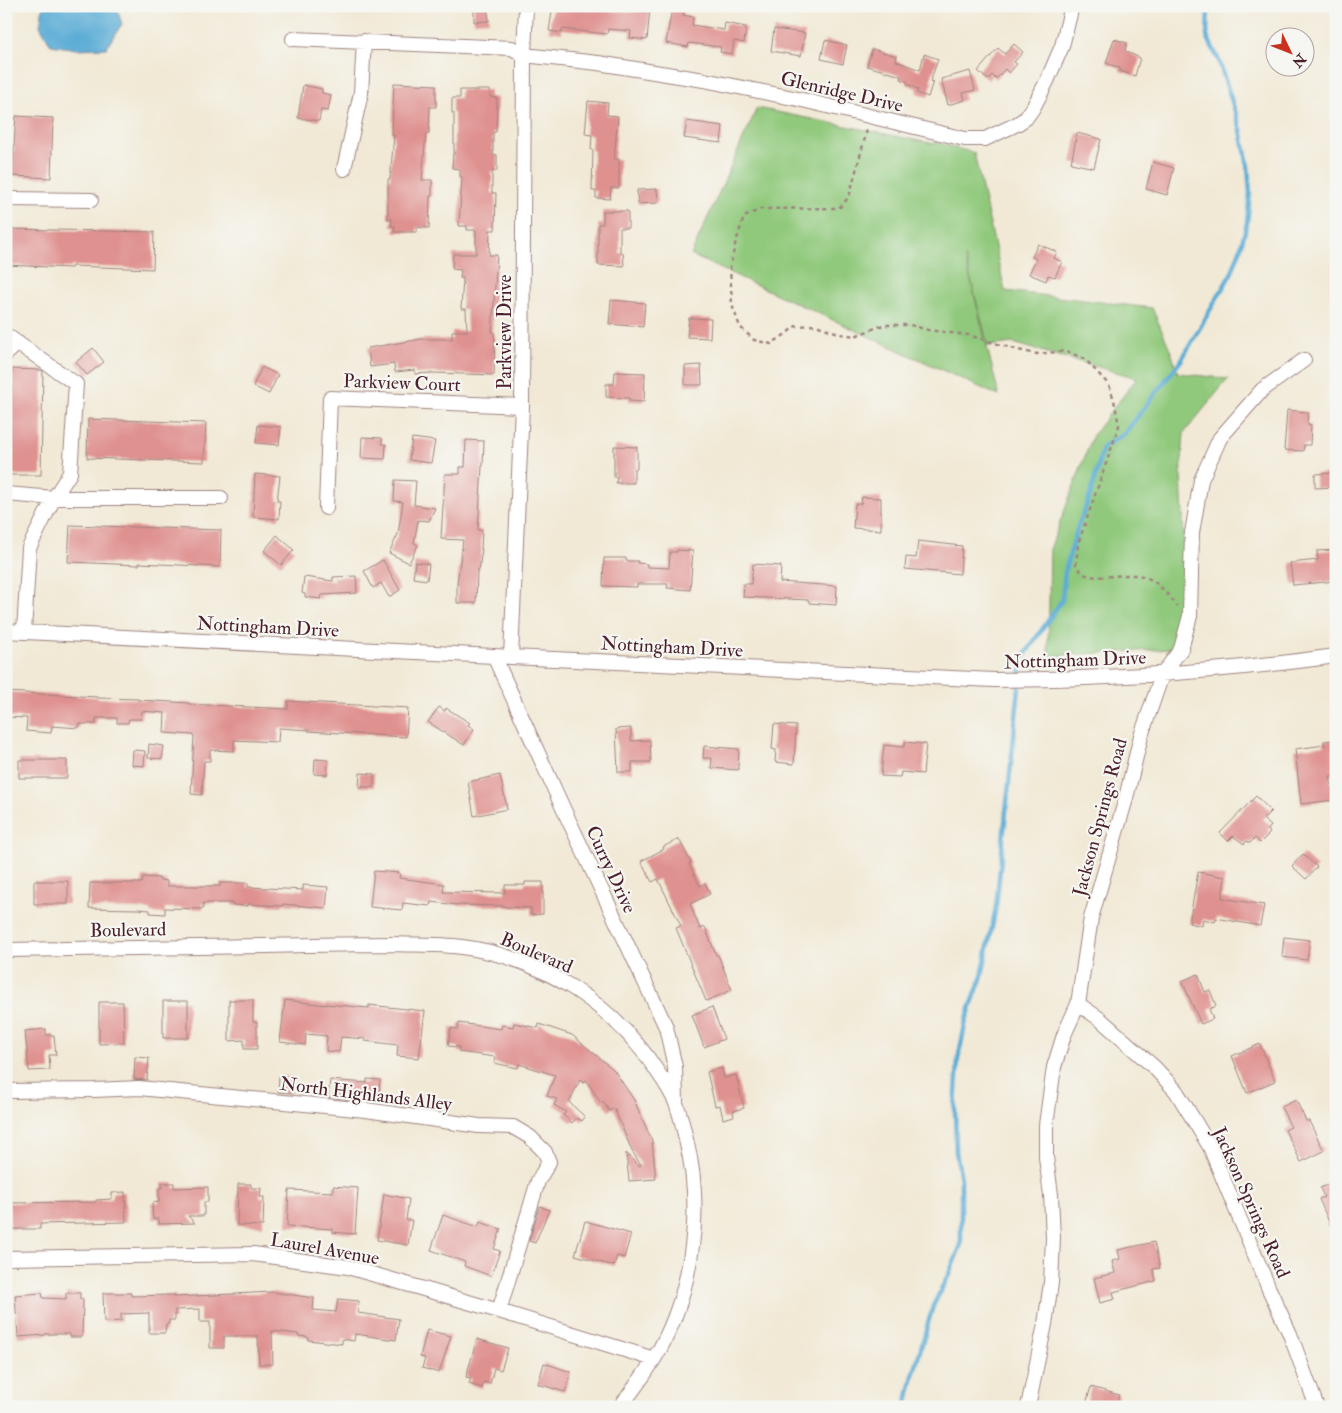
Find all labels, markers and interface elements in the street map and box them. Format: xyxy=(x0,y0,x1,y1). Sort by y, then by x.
north arrow xyxy=(1264,28,1314,78)
text: N xyxy=(1288,49,1310,71)
street label: Glenridge Drive xyxy=(778,66,905,118)
street label: Parkview Drive xyxy=(493,274,517,389)
street label: Parkview Court xyxy=(343,369,461,397)
street label: Nottingham Drive xyxy=(196,611,340,643)
street label: Nottingham Drive xyxy=(600,631,744,663)
street label: Nottingham Drive xyxy=(1004,646,1147,674)
street label: Jackson Springs Road xyxy=(1067,735,1134,900)
street label: Curry Drive xyxy=(580,822,642,917)
street label: Boulevard xyxy=(90,917,167,943)
street label: Boulevard xyxy=(497,927,577,979)
street label: North Highlands Alley xyxy=(278,1072,454,1117)
street label: Jackson Springs Road xyxy=(1206,1122,1295,1283)
street label: Laurel Avenue xyxy=(268,1228,381,1270)

